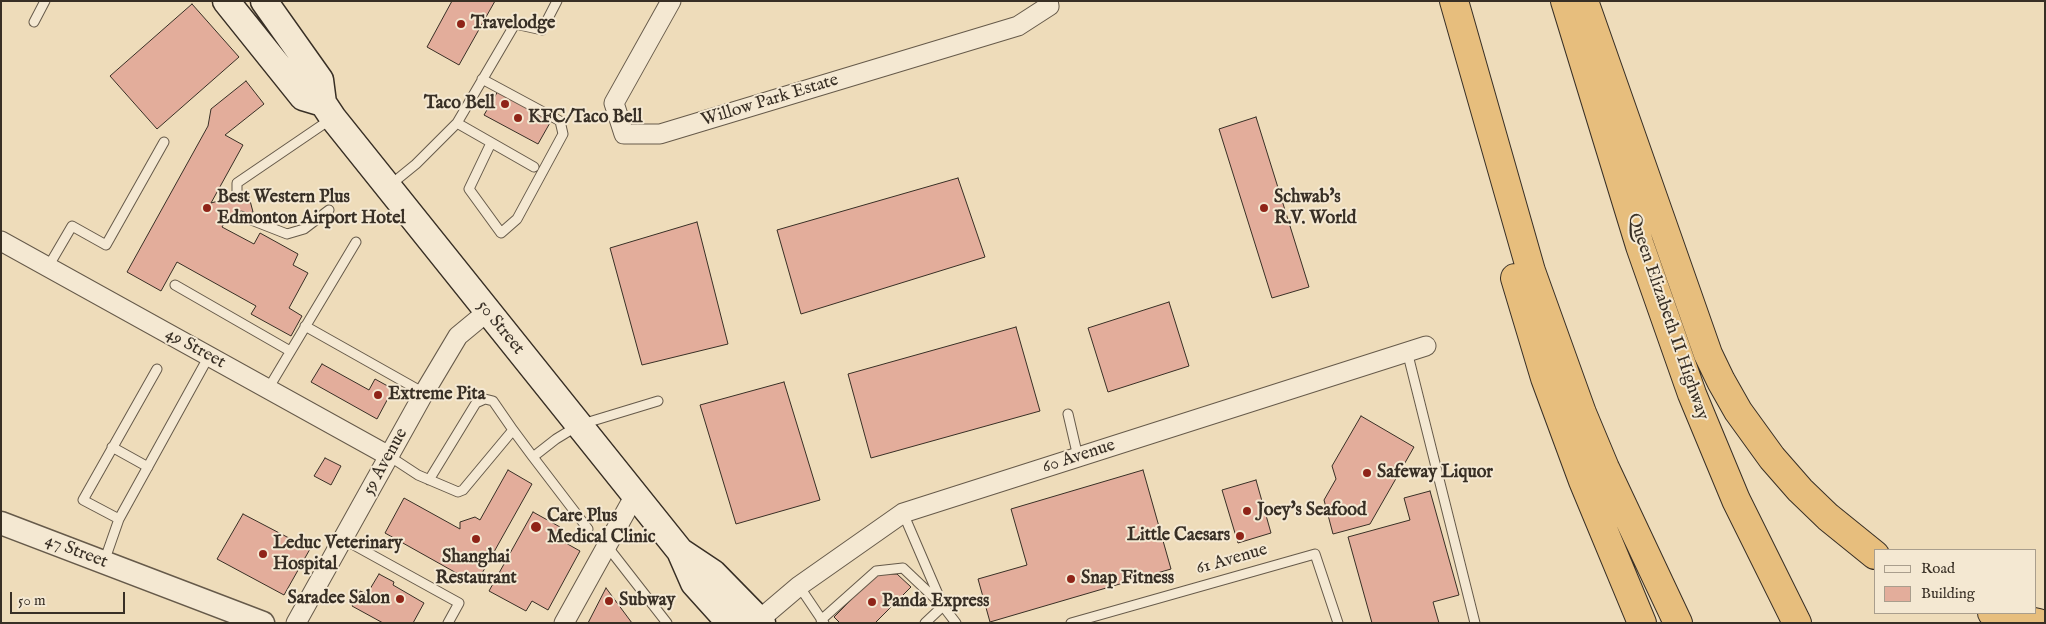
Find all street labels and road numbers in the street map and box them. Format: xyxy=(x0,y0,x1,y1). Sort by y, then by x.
street label: Willow Park Estate xyxy=(699,70,841,132)
street label: Queen Elizabeth II Highway xyxy=(1621,211,1713,423)
street label: 50 Street xyxy=(471,296,529,360)
street label: 49 Street xyxy=(161,324,229,374)
street label: 59 Avenue xyxy=(359,425,413,499)
street label: 60 Avenue xyxy=(1040,435,1118,479)
street label: 47 Street xyxy=(42,530,110,574)
street label: 61 Avenue xyxy=(1194,540,1270,580)

